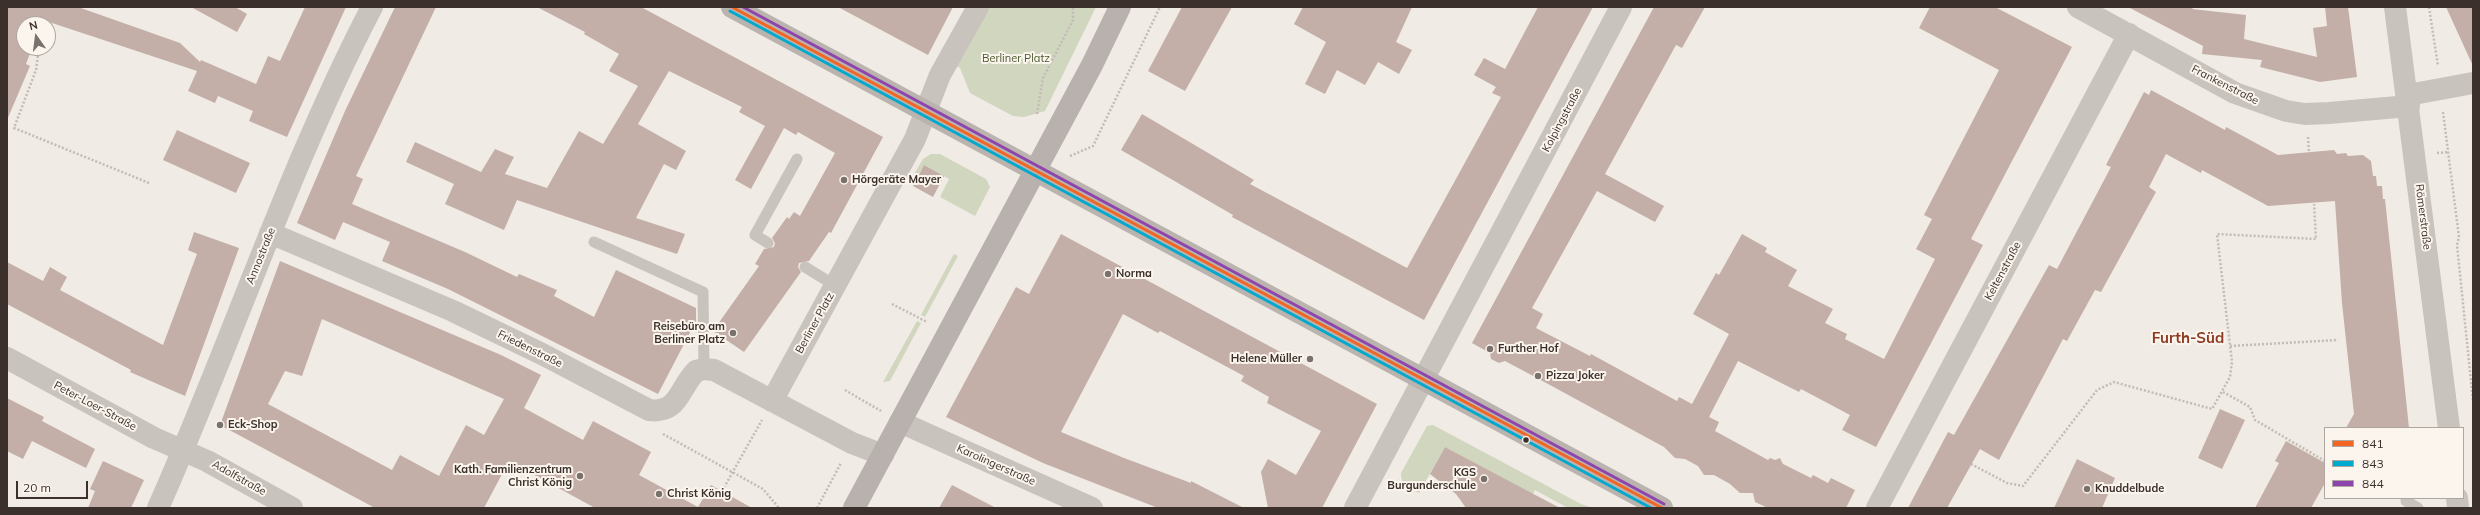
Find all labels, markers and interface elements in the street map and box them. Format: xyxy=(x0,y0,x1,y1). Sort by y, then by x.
north arrow xyxy=(16,16,56,56)
text: N xyxy=(28,18,39,33)
park label: Berliner Platz xyxy=(982,52,1050,66)
street label: Frankenstraße xyxy=(2189,62,2261,108)
street label: Kolpingstraße xyxy=(1540,86,1584,154)
place label: Hörgeräte Mayer xyxy=(852,173,941,187)
marker: Hörgeräte Mayer xyxy=(839,175,849,185)
street label: Römerstraße xyxy=(2412,183,2434,251)
street label: Annostraße xyxy=(244,226,278,286)
street label: Keltenstraße xyxy=(1982,239,2024,303)
place label: Norma xyxy=(1116,267,1152,281)
marker: Norma xyxy=(1103,269,1113,279)
street label: Berliner Platz xyxy=(793,290,837,356)
place label: Reisebüro am Berliner Platz xyxy=(653,320,725,346)
street label: Friedenstraße xyxy=(495,328,565,370)
marker: Reisebüro am Berliner Platz xyxy=(728,328,738,338)
district label: Furth-Süd xyxy=(2152,329,2224,347)
place label: Further Hof xyxy=(1498,342,1559,356)
marker: Further Hof xyxy=(1485,344,1495,354)
place label: Helene Müller xyxy=(1231,352,1302,366)
marker: Helene Müller xyxy=(1305,354,1315,364)
place label: Pizza Joker xyxy=(1546,369,1604,383)
marker: Pizza Joker xyxy=(1533,371,1543,381)
street label: Peter-Loer-Straße xyxy=(51,379,139,433)
place label: Eck-Shop xyxy=(228,418,277,432)
marker: Eck-Shop xyxy=(215,420,225,430)
legend xyxy=(2324,427,2464,499)
unlabelled marker xyxy=(1521,435,1531,445)
text: 841 xyxy=(2362,436,2384,451)
street label: Karolingerstraße xyxy=(955,442,1037,488)
text: 843 xyxy=(2362,456,2384,471)
street label: Adolfstraße xyxy=(210,458,268,498)
place label: Kath. Familienzentrum Christ König xyxy=(454,463,572,489)
place label: KGS Burgunderschule xyxy=(1387,466,1476,492)
marker: Kath. Familienzentrum Christ König xyxy=(575,471,585,481)
scale bar xyxy=(18,473,90,499)
marker: KGS Burgunderschule xyxy=(1479,474,1489,484)
text: 844 xyxy=(2362,476,2384,491)
text: 20 m xyxy=(23,480,51,495)
place label: Knuddelbude xyxy=(2095,482,2164,496)
marker: Knuddelbude xyxy=(2082,484,2092,494)
place label: Christ König xyxy=(667,487,731,501)
marker: Christ König xyxy=(654,489,664,499)

